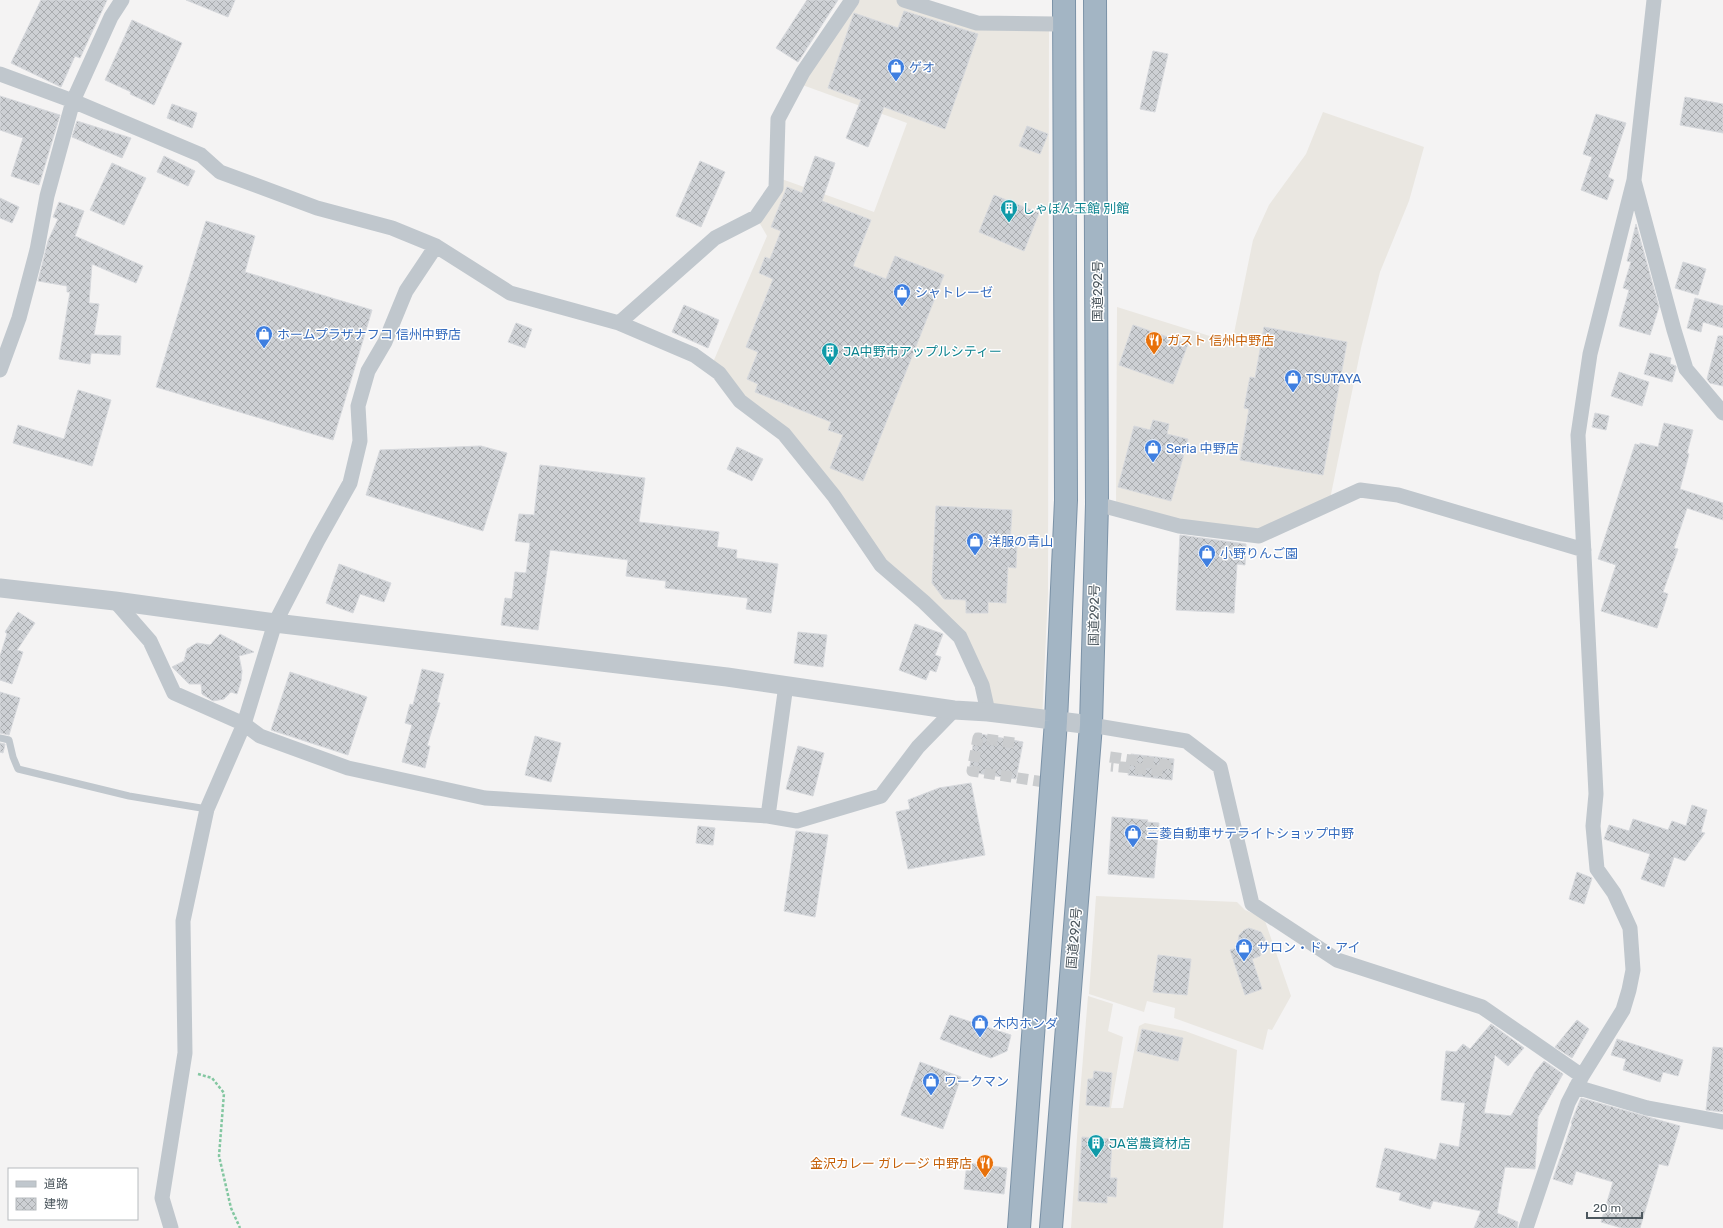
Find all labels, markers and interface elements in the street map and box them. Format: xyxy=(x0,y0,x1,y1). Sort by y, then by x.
shop icon: ゲオ xyxy=(886,57,906,82)
place label: ゲオ xyxy=(909,60,935,75)
building icon: しゃぼん玉館 別館 xyxy=(999,198,1019,223)
place label: しゃぼん玉館 別館 xyxy=(1022,201,1129,216)
street label: 国道292号 xyxy=(1090,260,1105,322)
shop icon: シャトレーゼ xyxy=(892,282,912,307)
place label: シャトレーゼ xyxy=(915,285,993,300)
shop icon: ホームプラザナフコ 信州中野店 xyxy=(254,324,274,349)
place label: ホームプラザナフコ 信州中野店 xyxy=(277,327,461,342)
restaurant icon: ガスト 信州中野店 xyxy=(1144,330,1164,355)
place label: ガスト 信州中野店 xyxy=(1167,333,1274,348)
building icon: JA中野市アップルシティー xyxy=(820,341,840,366)
place label: JA中野市アップルシティー xyxy=(843,344,1002,359)
shop icon: TSUTAYA xyxy=(1283,368,1303,393)
place label: TSUTAYA xyxy=(1306,371,1361,386)
shop icon: Seria 中野店 xyxy=(1143,438,1163,463)
place label: Seria 中野店 xyxy=(1166,441,1239,456)
shop icon: 洋服の青山 xyxy=(965,531,985,556)
place label: 洋服の青山 xyxy=(988,534,1053,549)
shop icon: 小野りんご園 xyxy=(1197,543,1217,568)
place label: 小野りんご園 xyxy=(1220,546,1298,561)
street label: 国道292号 xyxy=(1086,584,1102,646)
shop icon: 三菱自動車サテライトショップ中野 xyxy=(1123,823,1143,848)
place label: 三菱自動車サテライトショップ中野 xyxy=(1146,826,1354,841)
street label: 国道292号 xyxy=(1064,906,1084,970)
shop icon: サロン・ド・アイ xyxy=(1234,937,1254,962)
place label: サロン・ド・アイ xyxy=(1257,940,1360,955)
shop icon: 木内ホンダ xyxy=(970,1013,990,1038)
place label: 木内ホンダ xyxy=(993,1016,1058,1031)
shop icon: ワークマン xyxy=(921,1071,941,1096)
place label: ワークマン xyxy=(944,1074,1009,1089)
building icon: JA営農資材店 xyxy=(1086,1133,1106,1158)
place label: JA営農資材店 xyxy=(1109,1136,1191,1151)
restaurant icon: 金沢カレー ガレージ 中野店 xyxy=(975,1153,995,1178)
place label: 金沢カレー ガレージ 中野店 xyxy=(810,1156,972,1171)
legend xyxy=(8,1168,138,1220)
text: 道路 xyxy=(44,1177,68,1191)
scale bar xyxy=(1587,1194,1642,1220)
text: 建物 xyxy=(44,1197,68,1211)
text: 20 m xyxy=(1593,1201,1621,1215)

